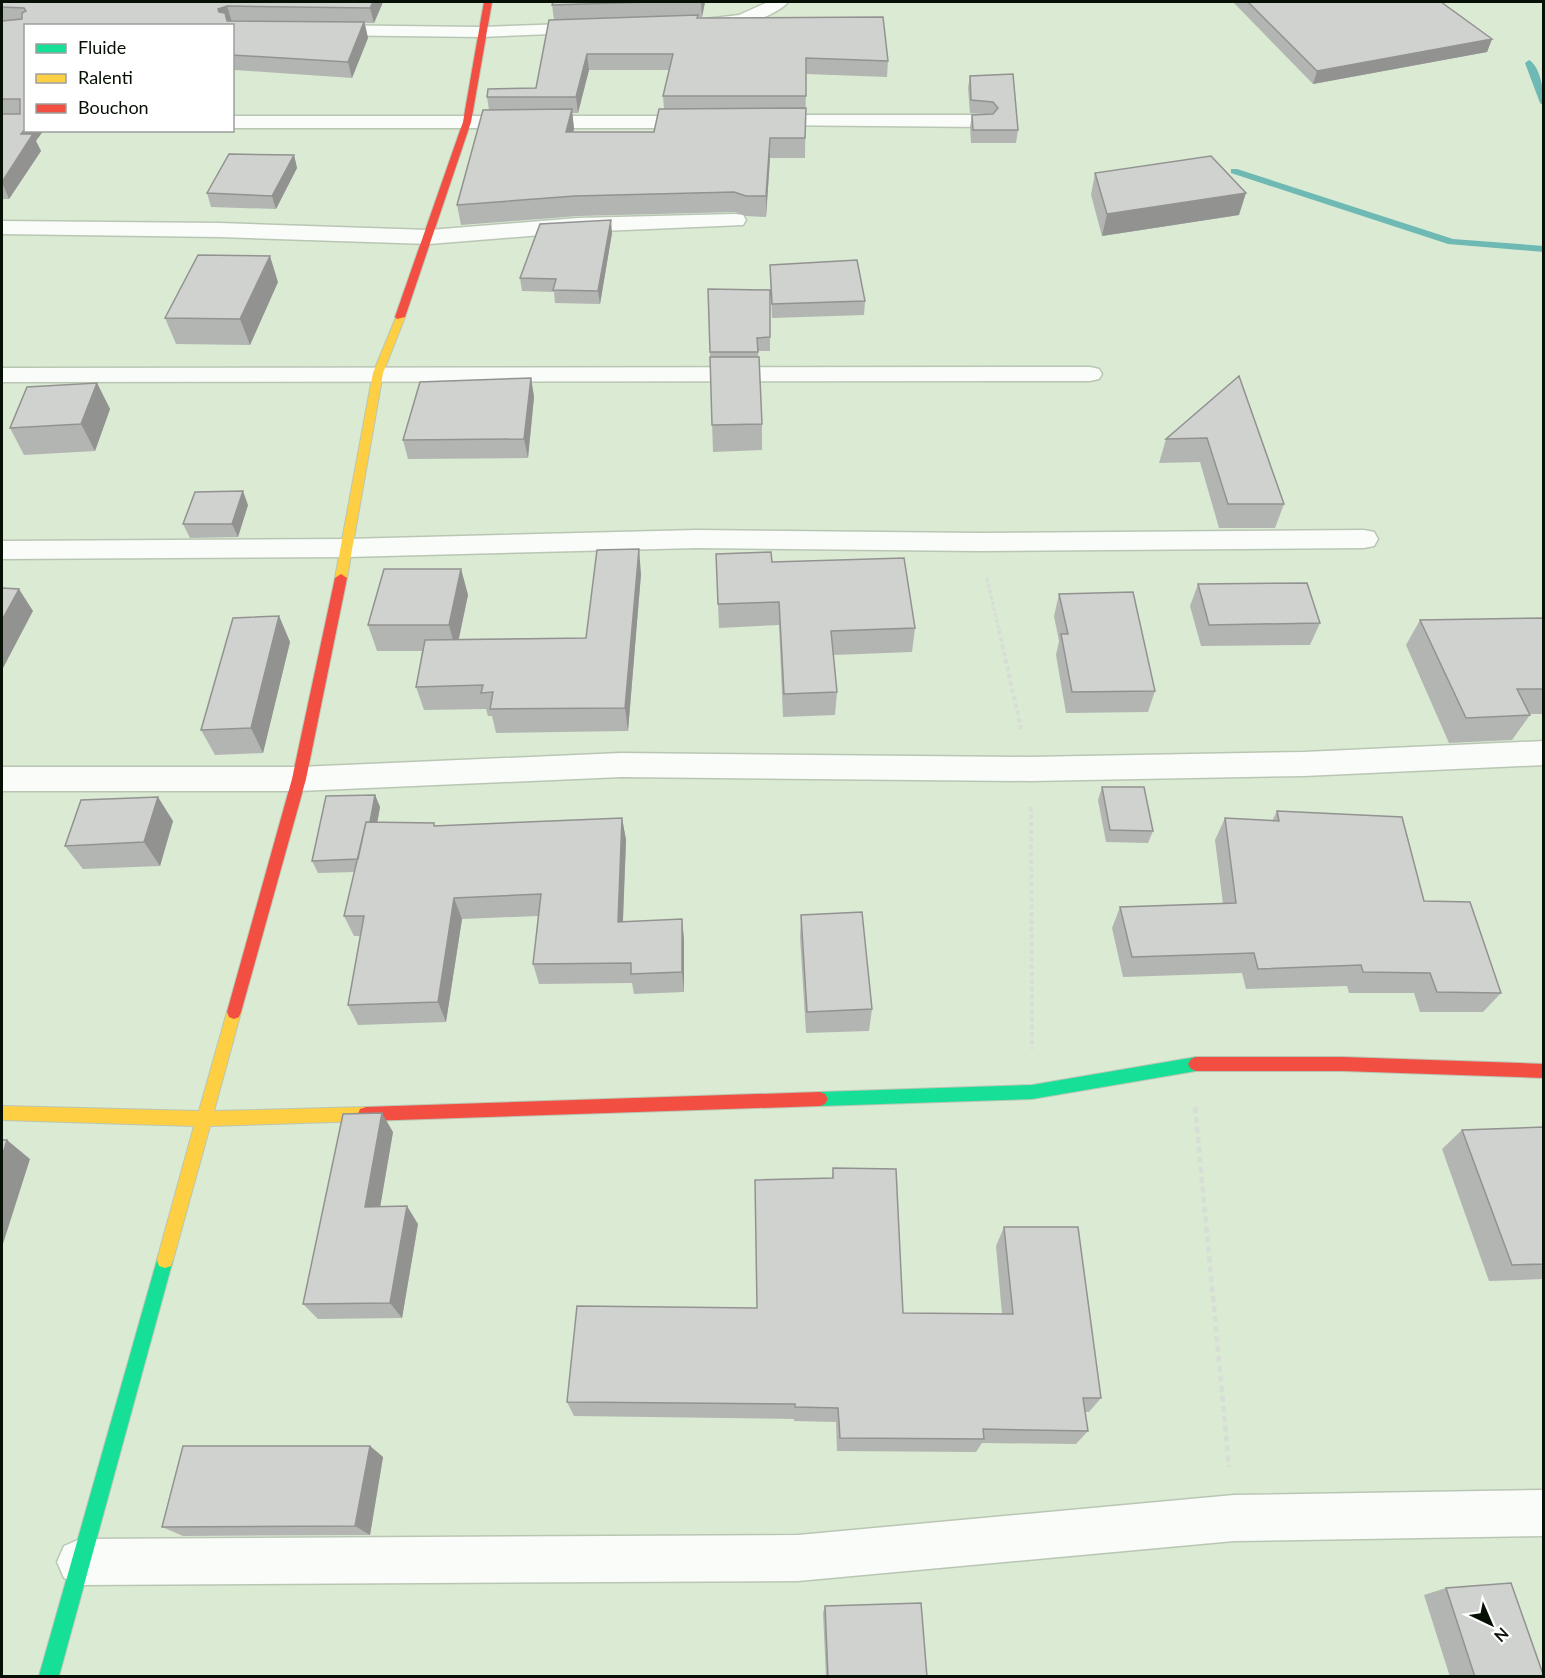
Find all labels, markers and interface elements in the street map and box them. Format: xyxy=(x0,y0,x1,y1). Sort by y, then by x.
legend xyxy=(24,24,234,132)
text: Fluide xyxy=(78,36,126,58)
text: Ralenti xyxy=(78,66,133,88)
text: Bouchon xyxy=(78,96,149,118)
north arrow xyxy=(1461,1594,1521,1654)
text: N xyxy=(1491,1624,1513,1646)

